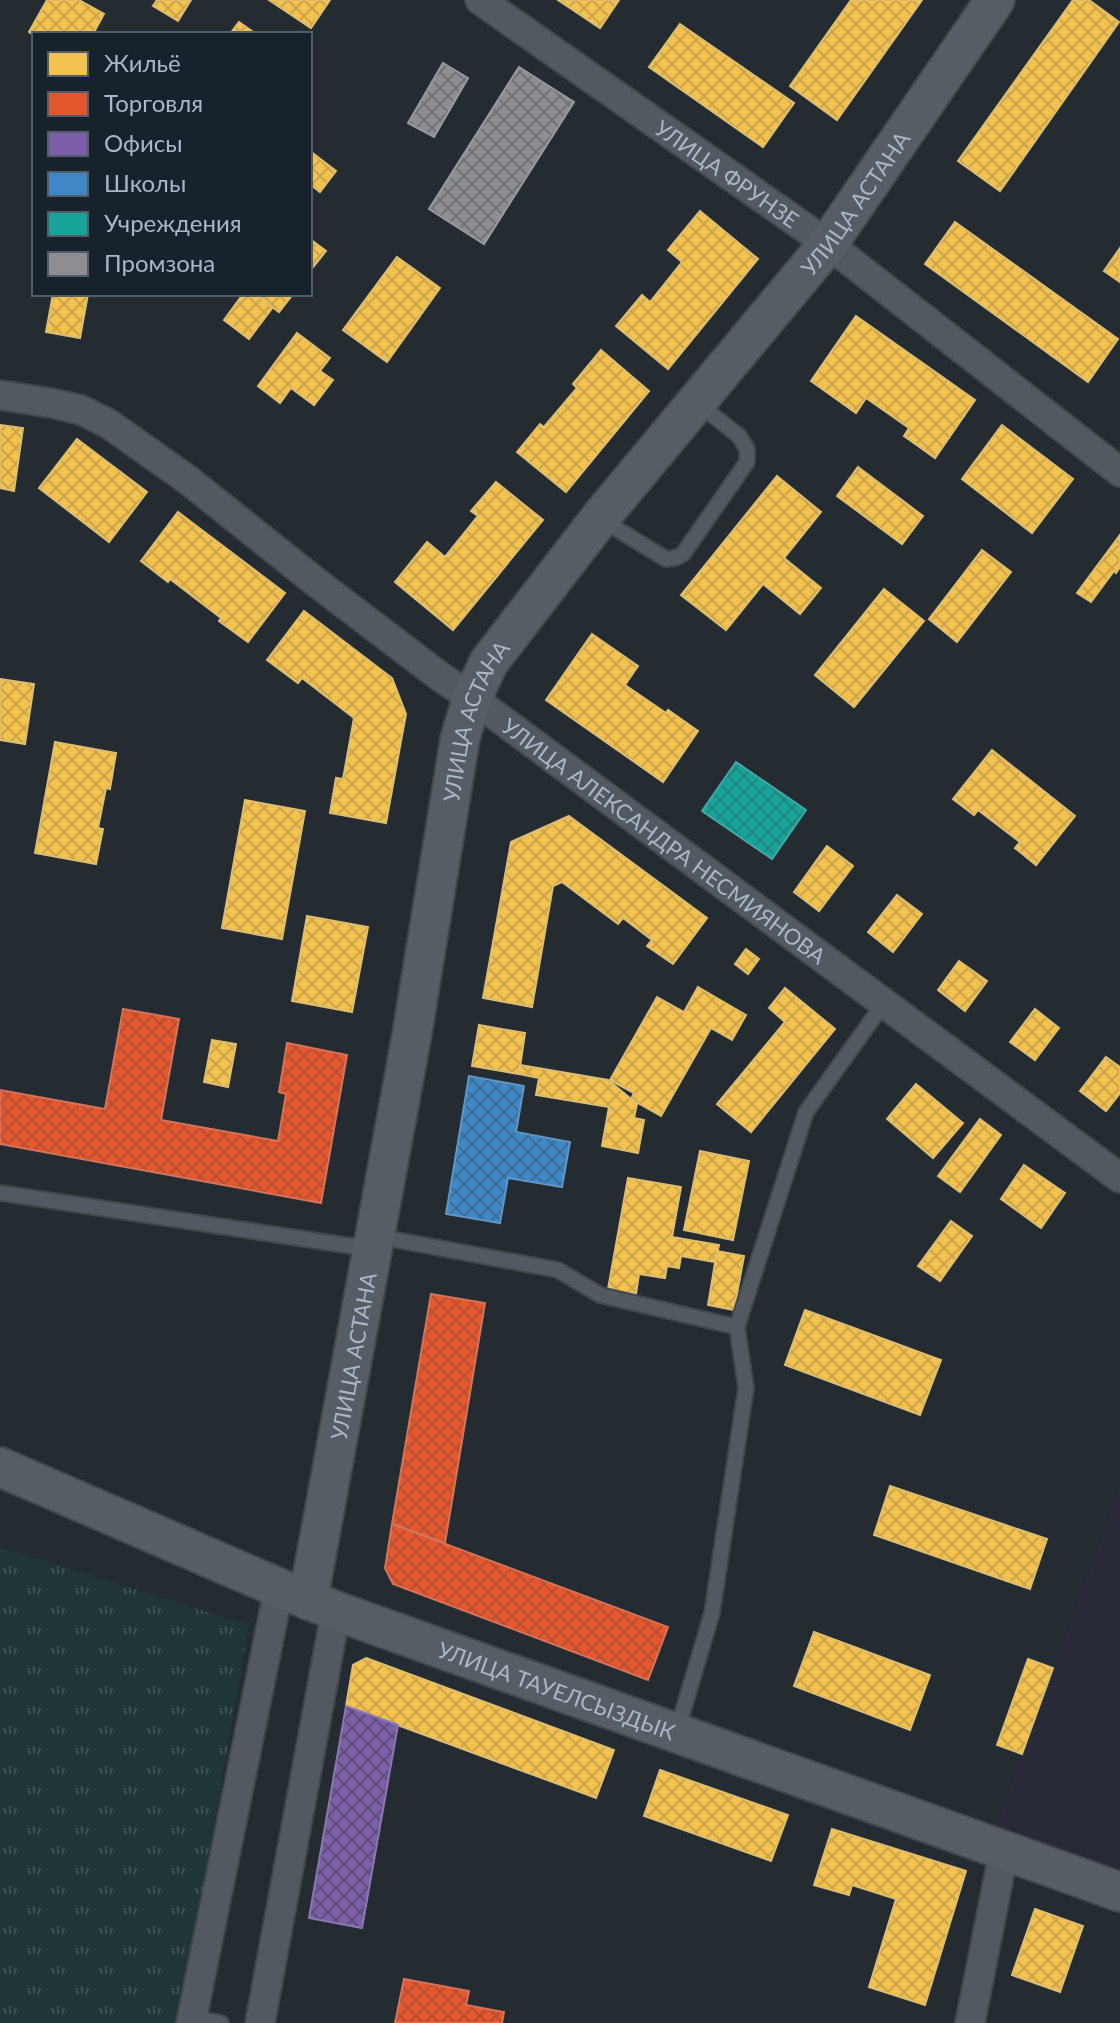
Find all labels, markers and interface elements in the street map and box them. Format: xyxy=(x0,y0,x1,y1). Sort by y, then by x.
legend xyxy=(32,32,312,296)
text: Жильё xyxy=(104,48,181,77)
text: Торговля xyxy=(104,88,203,117)
street label: УЛИЦА ФРУНЗЕ xyxy=(650,114,804,233)
street label: УЛИЦА АСТАНА xyxy=(794,126,915,280)
text: Офисы xyxy=(104,128,183,157)
text: Школы xyxy=(104,168,186,197)
text: Учреждения xyxy=(104,208,242,237)
text: Промзона xyxy=(104,248,215,277)
street label: УЛИЦА АСТАНА xyxy=(436,635,515,804)
street label: УЛИЦА АЛЕКСАНДРА НЕСМИЯНОВА xyxy=(497,712,832,969)
street label: УЛИЦА АСТАНА xyxy=(324,1270,381,1442)
street label: УЛИЦА ТАУЕЛСЫЗДЫК xyxy=(434,1635,679,1745)

